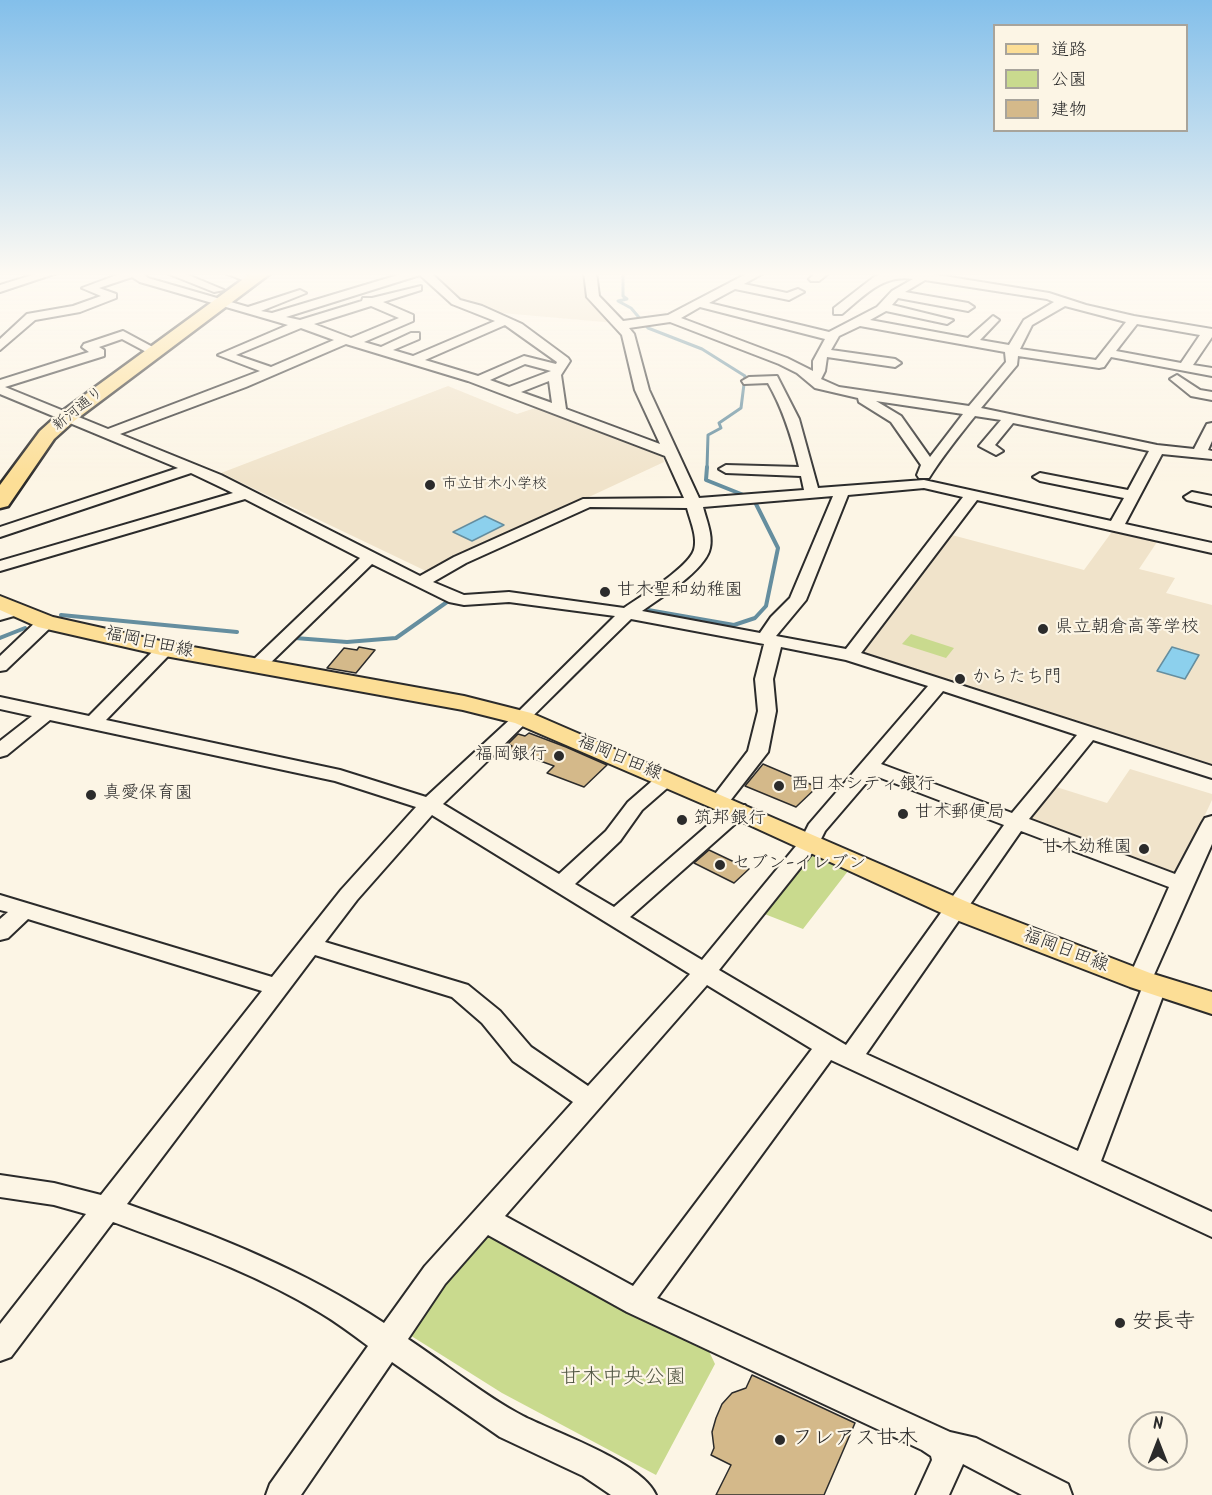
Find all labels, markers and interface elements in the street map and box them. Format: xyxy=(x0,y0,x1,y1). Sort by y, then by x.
legend xyxy=(993,24,1188,132)
text: 道路 xyxy=(1051,36,1087,65)
text: 公園 xyxy=(1051,66,1087,95)
text: 建物 xyxy=(1051,96,1087,125)
street label: 新河通り xyxy=(50,384,108,436)
place label: 市立甘木小学校 xyxy=(442,476,547,494)
marker: 市立甘木小学校 xyxy=(423,478,437,492)
place label: 甘木聖和幼稚園 xyxy=(617,581,743,603)
marker: 甘木聖和幼稚園 xyxy=(598,585,612,599)
place label: 県立朝倉高等学校 xyxy=(1055,618,1199,640)
marker: 県立朝倉高等学校 xyxy=(1036,622,1050,636)
street label: 福岡日田線 xyxy=(103,624,195,664)
place label: からたち門 xyxy=(972,668,1062,690)
marker: からたち門 xyxy=(953,672,967,686)
street label: 福岡日田線 xyxy=(573,731,665,787)
place label: 福岡銀行 xyxy=(475,745,547,767)
marker: 福岡銀行 xyxy=(552,749,566,763)
place label: 西日本シティ銀行 xyxy=(791,775,935,797)
marker: 西日本シティ銀行 xyxy=(772,779,786,793)
place label: 真愛保育園 xyxy=(103,784,193,806)
marker: 真愛保育園 xyxy=(84,788,98,802)
place label: 甘木郵便局 xyxy=(915,803,1005,825)
marker: 甘木郵便局 xyxy=(896,807,910,821)
place label: 筑邦銀行 xyxy=(694,809,766,831)
marker: 筑邦銀行 xyxy=(675,813,689,827)
place label: 甘木幼稚園 xyxy=(1042,838,1132,860)
marker: 甘木幼稚園 xyxy=(1137,842,1151,856)
place label: セブン-イレブン xyxy=(732,854,866,876)
marker: セブン-イレブン xyxy=(713,858,727,872)
street label: 福岡日田線 xyxy=(1019,926,1111,978)
place label: 安長寺 xyxy=(1132,1310,1195,1336)
marker: 安長寺 xyxy=(1113,1316,1127,1330)
park label: 甘木中央公園 xyxy=(560,1366,686,1392)
north arrow xyxy=(1128,1411,1188,1471)
text: N xyxy=(1153,1412,1163,1437)
place label: フレアス甘木 xyxy=(792,1427,918,1453)
marker: フレアス甘木 xyxy=(773,1433,787,1447)

